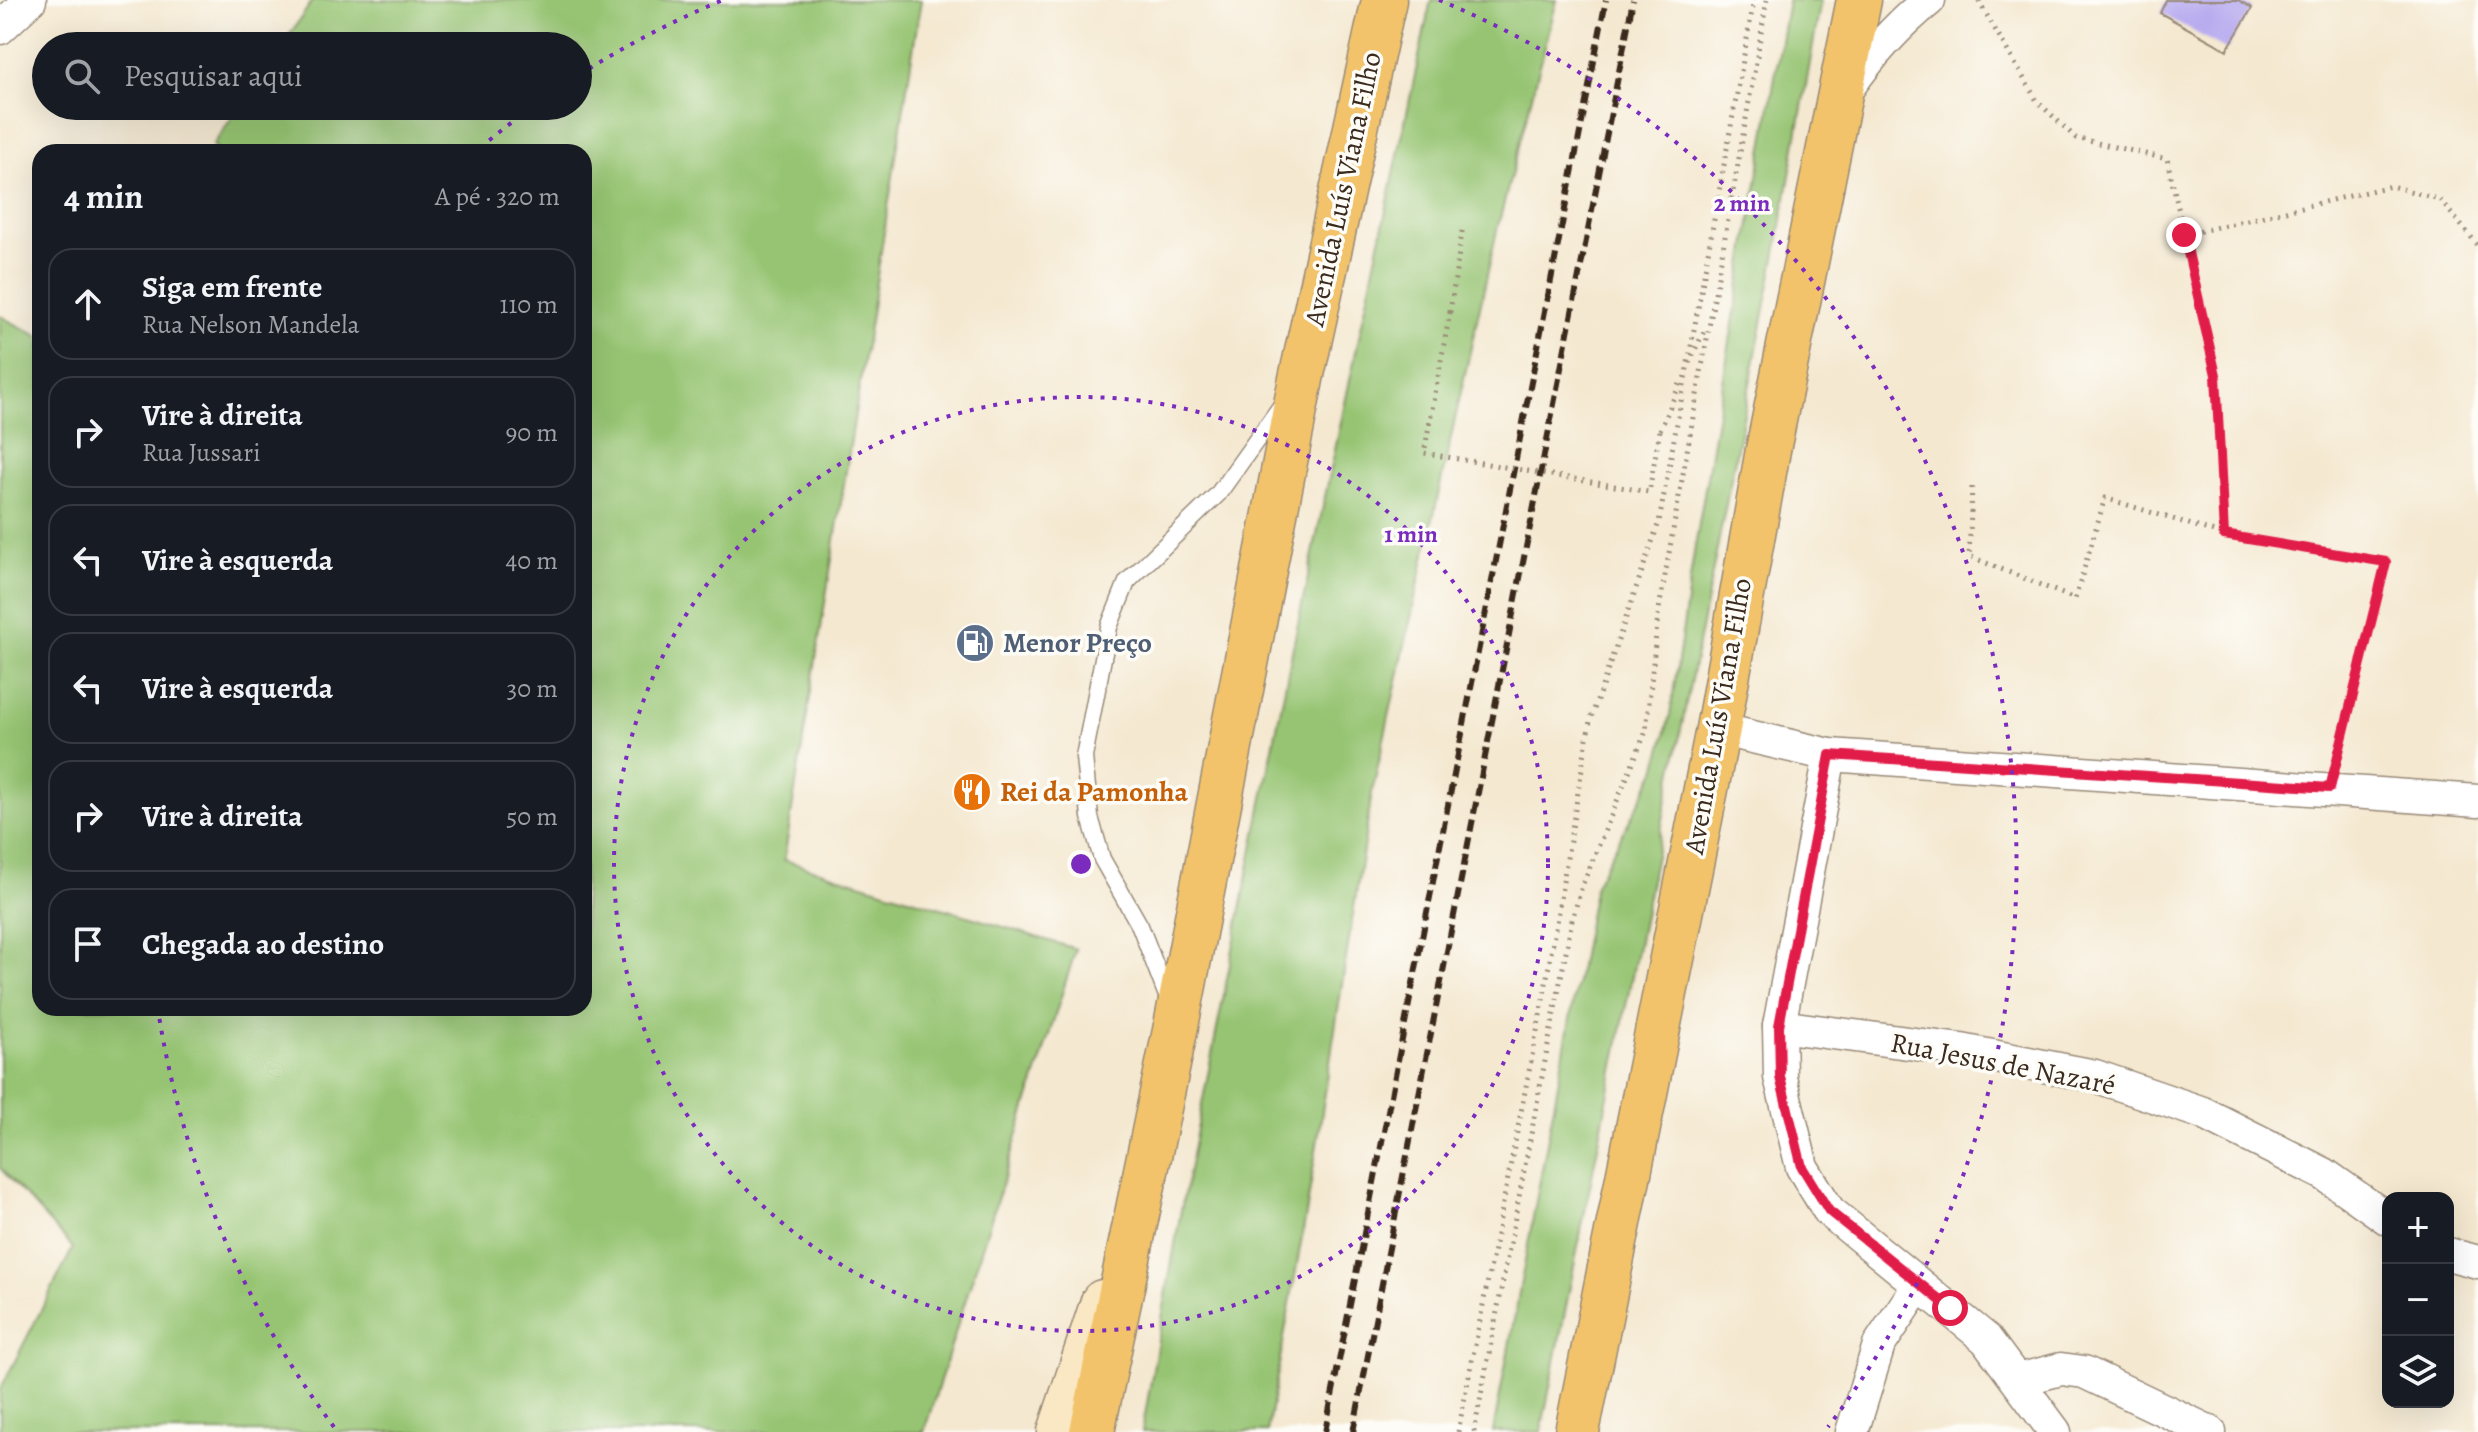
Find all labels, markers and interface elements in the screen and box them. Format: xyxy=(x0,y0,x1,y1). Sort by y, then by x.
search box xyxy=(32,32,592,120)
street label: Avenida Luís Viana Filho xyxy=(1295,48,1391,331)
icon: search xyxy=(60,54,104,98)
text: Pesquisar aqui xyxy=(124,56,302,96)
text: 4 min xyxy=(64,173,143,220)
text: A pé · 320 m xyxy=(435,179,560,214)
text: 2 min xyxy=(1714,187,1771,219)
route end xyxy=(2166,217,2202,253)
text: Siga em frente xyxy=(142,267,322,307)
icon: ahead xyxy=(66,282,110,326)
text: 110 m xyxy=(500,287,558,322)
text: Rua Nelson Mandela xyxy=(142,307,360,342)
text: Vire à direita xyxy=(142,395,303,435)
icon: right xyxy=(66,410,110,454)
text: 90 m xyxy=(506,415,558,450)
text: Rua Jussari xyxy=(142,435,261,470)
text: 1 min xyxy=(1384,518,1438,550)
icon: left xyxy=(66,538,110,582)
text: Vire à esquerda xyxy=(142,540,333,580)
text: 40 m xyxy=(506,543,558,578)
street label: Avenida Luís Viana Filho xyxy=(1675,575,1761,858)
fuel station icon: Menor Preço xyxy=(954,622,996,664)
place label: Menor Preço xyxy=(1003,624,1152,662)
icon: left xyxy=(66,666,110,710)
text: Vire à esquerda xyxy=(142,668,333,708)
text: 30 m xyxy=(507,671,558,706)
restaurant icon: Rei da Pamonha xyxy=(951,771,993,813)
place label: Rei da Pamonha xyxy=(1000,773,1188,811)
icon: right xyxy=(66,794,110,838)
text: Vire à direita xyxy=(142,796,303,836)
text: 50 m xyxy=(506,799,558,834)
centre of rings xyxy=(1067,850,1095,878)
icon: arrive xyxy=(66,922,110,966)
text: Chegada ao destino xyxy=(142,924,384,964)
street label: Rua Jesus de Nazaré xyxy=(1887,1024,2119,1104)
map controls xyxy=(2382,1192,2454,1408)
button: + xyxy=(2382,1192,2454,1264)
button: − xyxy=(2382,1264,2454,1336)
route start xyxy=(1932,1290,1968,1326)
button: layers xyxy=(2382,1336,2454,1408)

